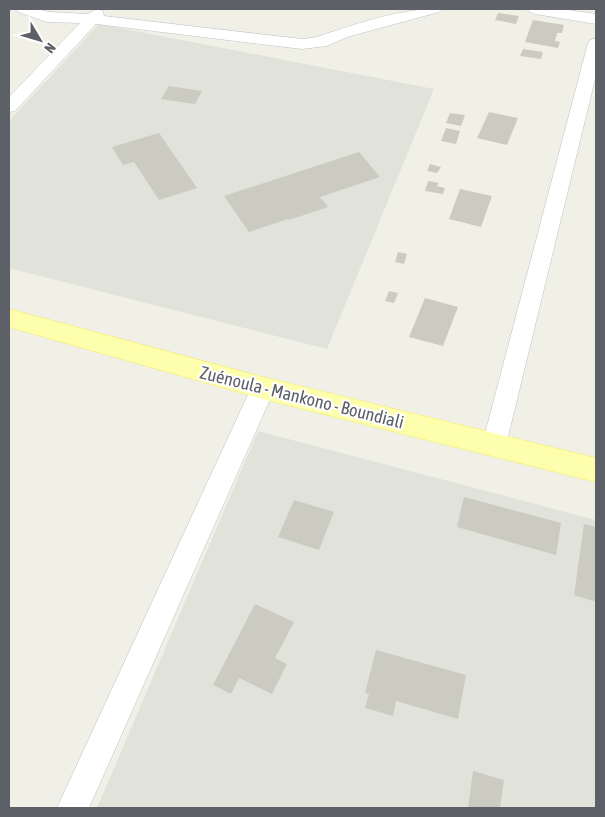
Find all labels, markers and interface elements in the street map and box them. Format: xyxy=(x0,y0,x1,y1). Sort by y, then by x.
north arrow xyxy=(15,15,65,65)
text: N xyxy=(41,40,59,56)
street label: Zuénoula - Mankono - Boundiali xyxy=(198,361,406,433)

